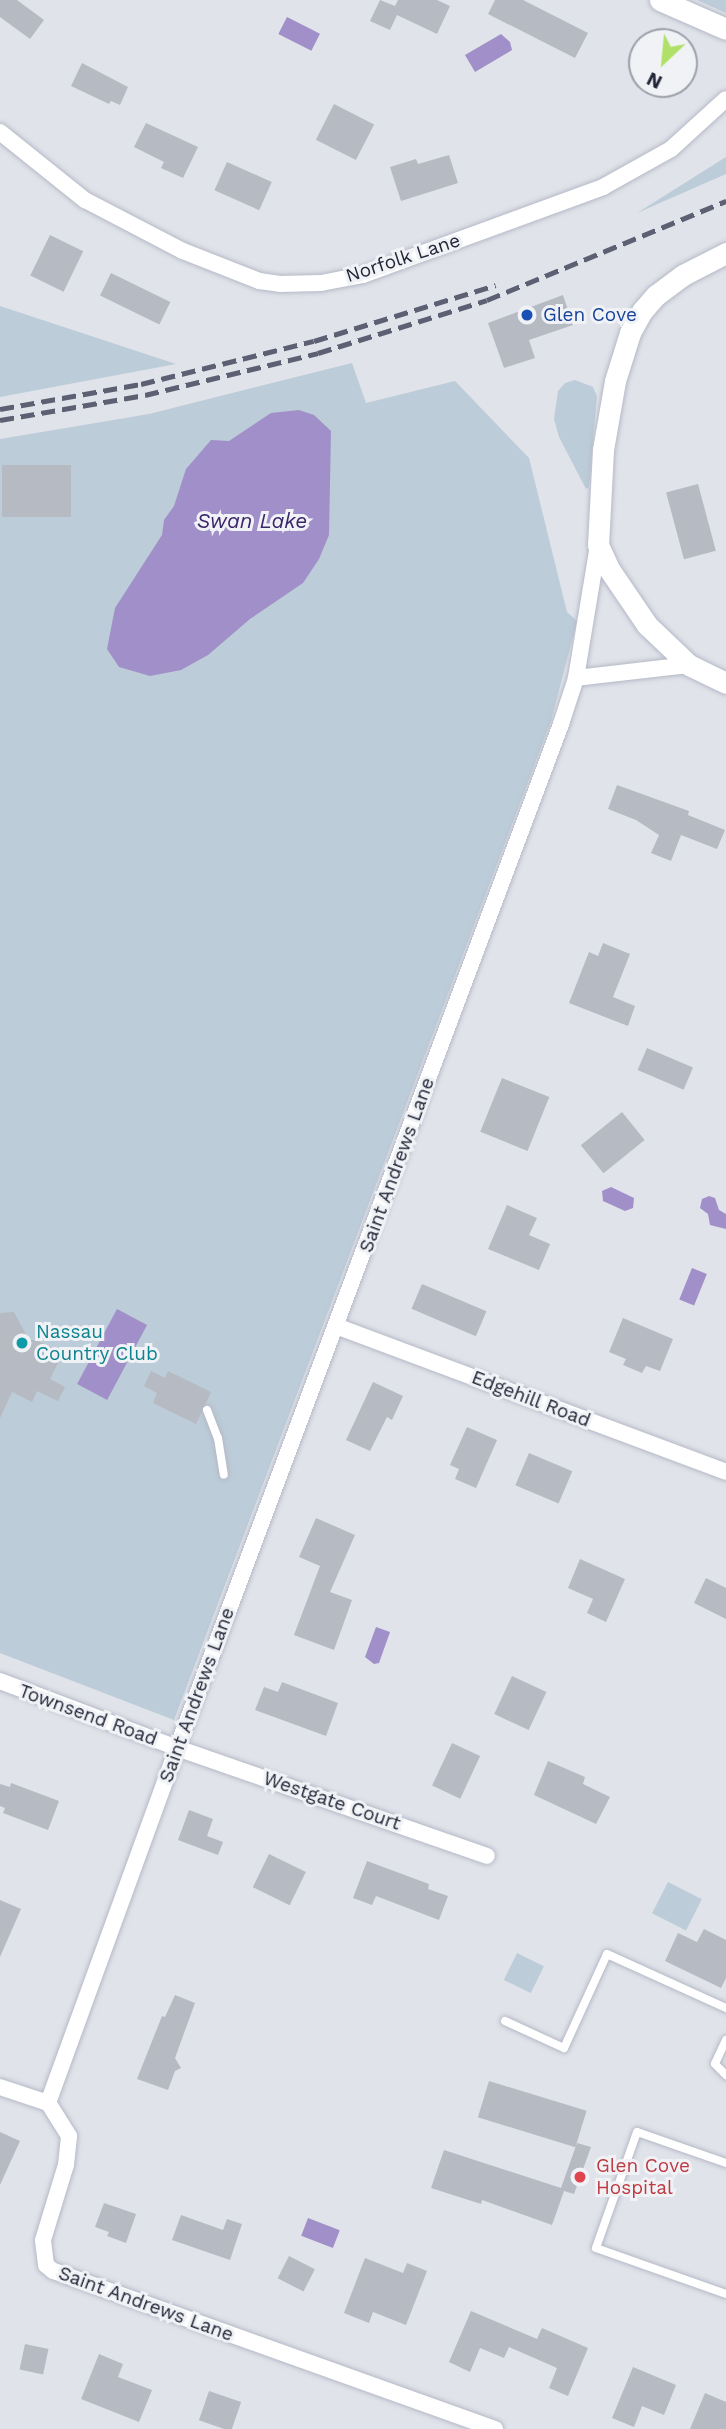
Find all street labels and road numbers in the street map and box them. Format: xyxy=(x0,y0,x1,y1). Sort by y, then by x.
street label: Norfolk Lane xyxy=(343,229,463,287)
street label: Saint Andrews Lane xyxy=(355,1074,439,1256)
street label: Edgehill Road xyxy=(468,1366,594,1432)
street label: Saint Andrews Lane xyxy=(155,1604,239,1786)
street label: Townsend Road xyxy=(16,1679,160,1751)
street label: Westgate Court xyxy=(260,1767,404,1835)
street label: Saint Andrews Lane xyxy=(55,2262,237,2346)

